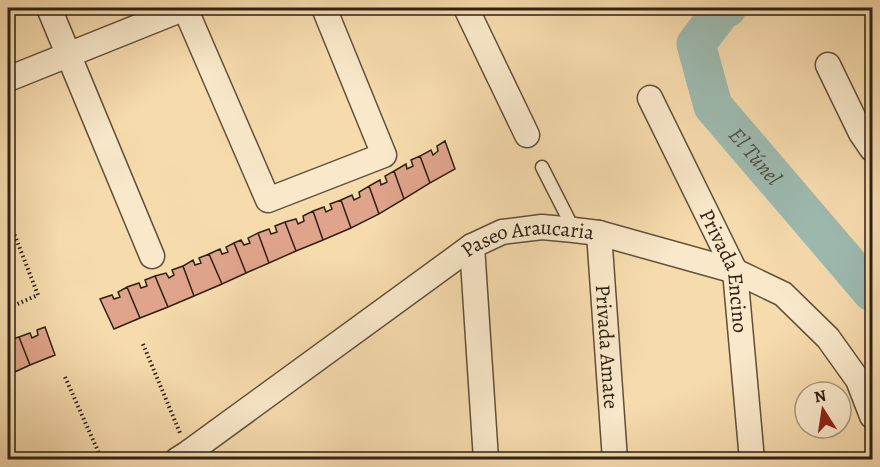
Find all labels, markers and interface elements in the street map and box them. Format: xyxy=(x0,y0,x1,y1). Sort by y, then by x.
water label: El Túnel xyxy=(721,121,789,192)
street label: Privada Encino xyxy=(693,204,754,334)
street label: Paseo Araucaria xyxy=(455,213,596,264)
street label: Privada Amate xyxy=(589,283,625,410)
north arrow xyxy=(793,380,853,440)
text: N xyxy=(812,384,828,408)

